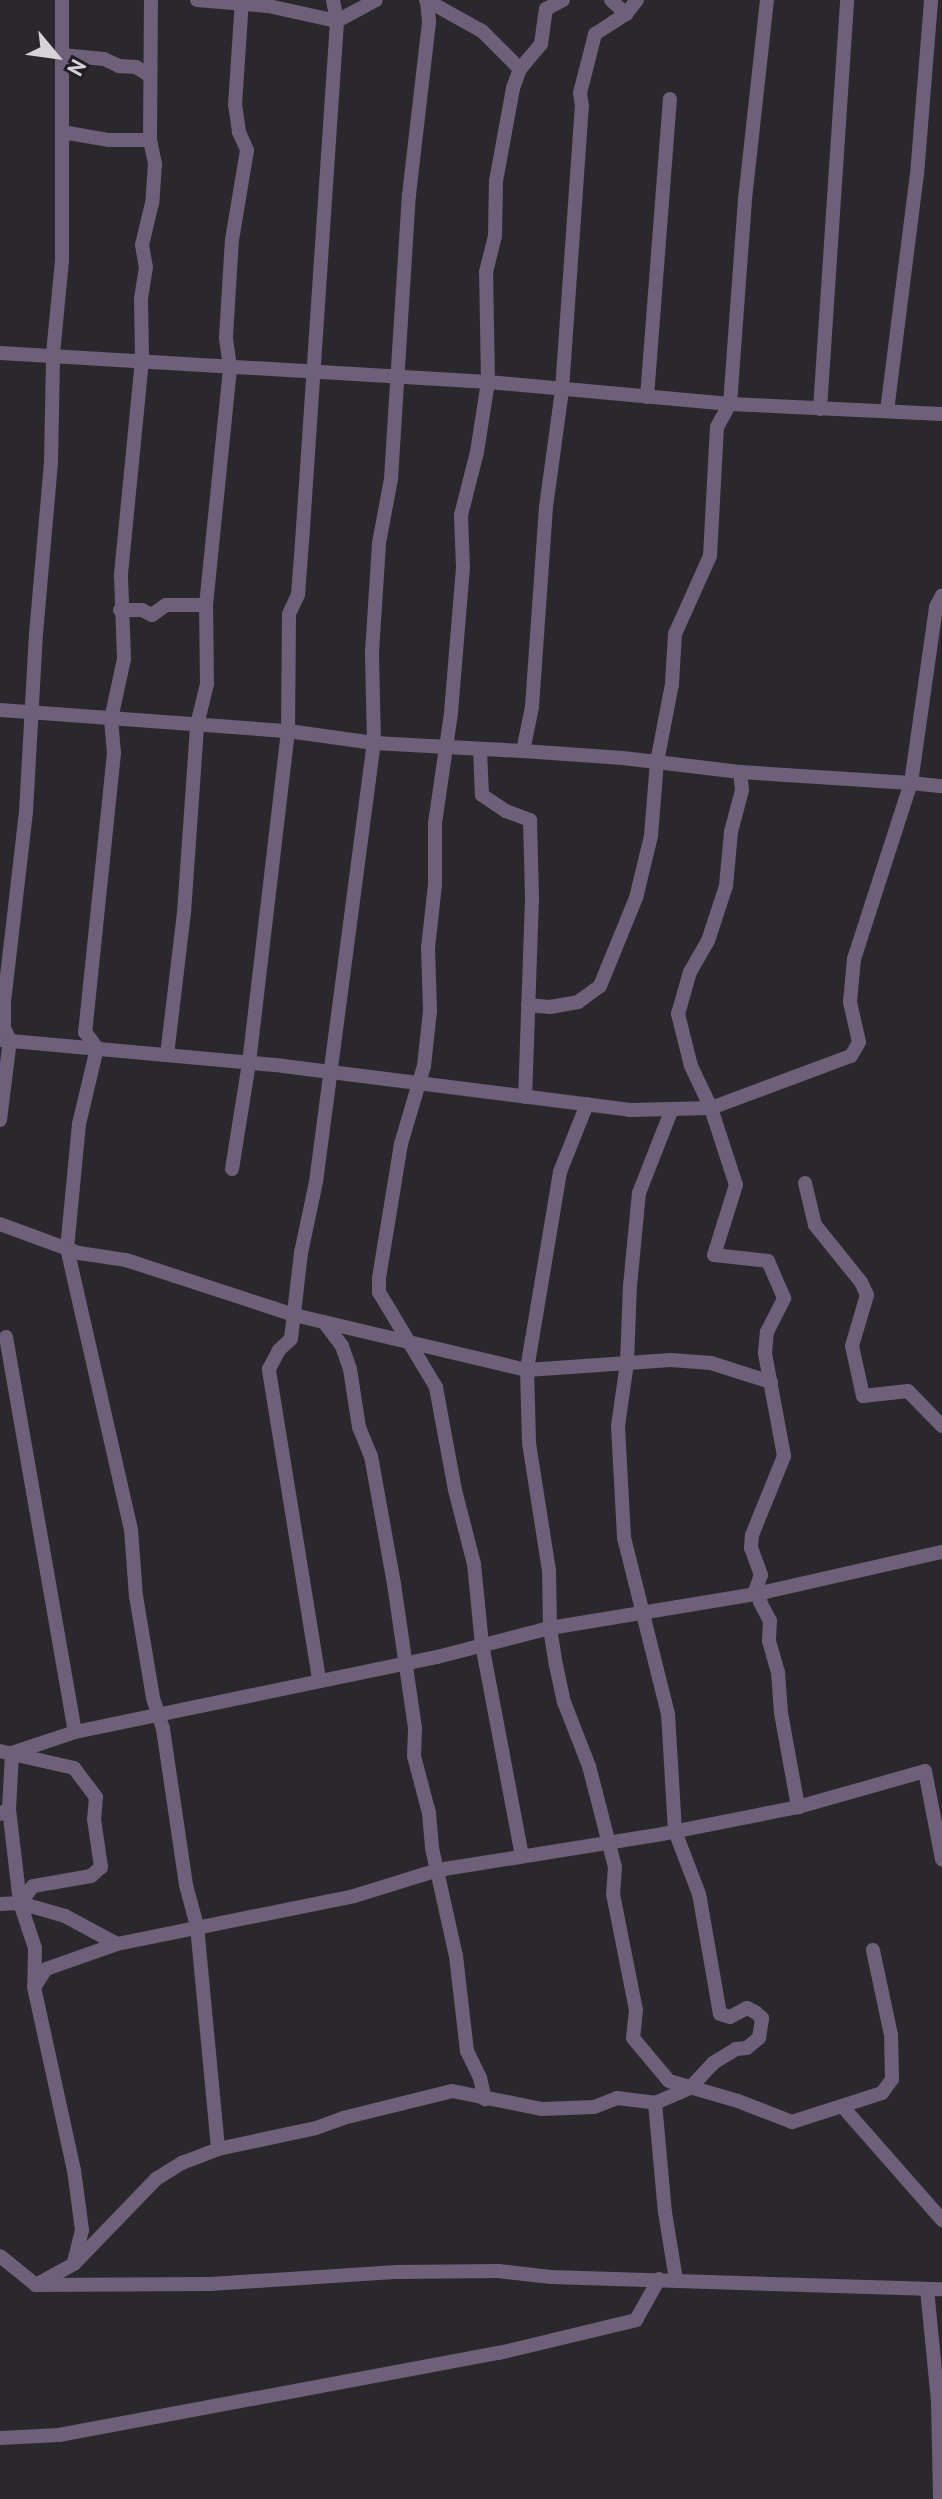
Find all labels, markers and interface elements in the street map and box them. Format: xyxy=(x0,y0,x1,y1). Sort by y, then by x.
north arrow xyxy=(16,16,96,96)
text: N xyxy=(61,55,93,81)

